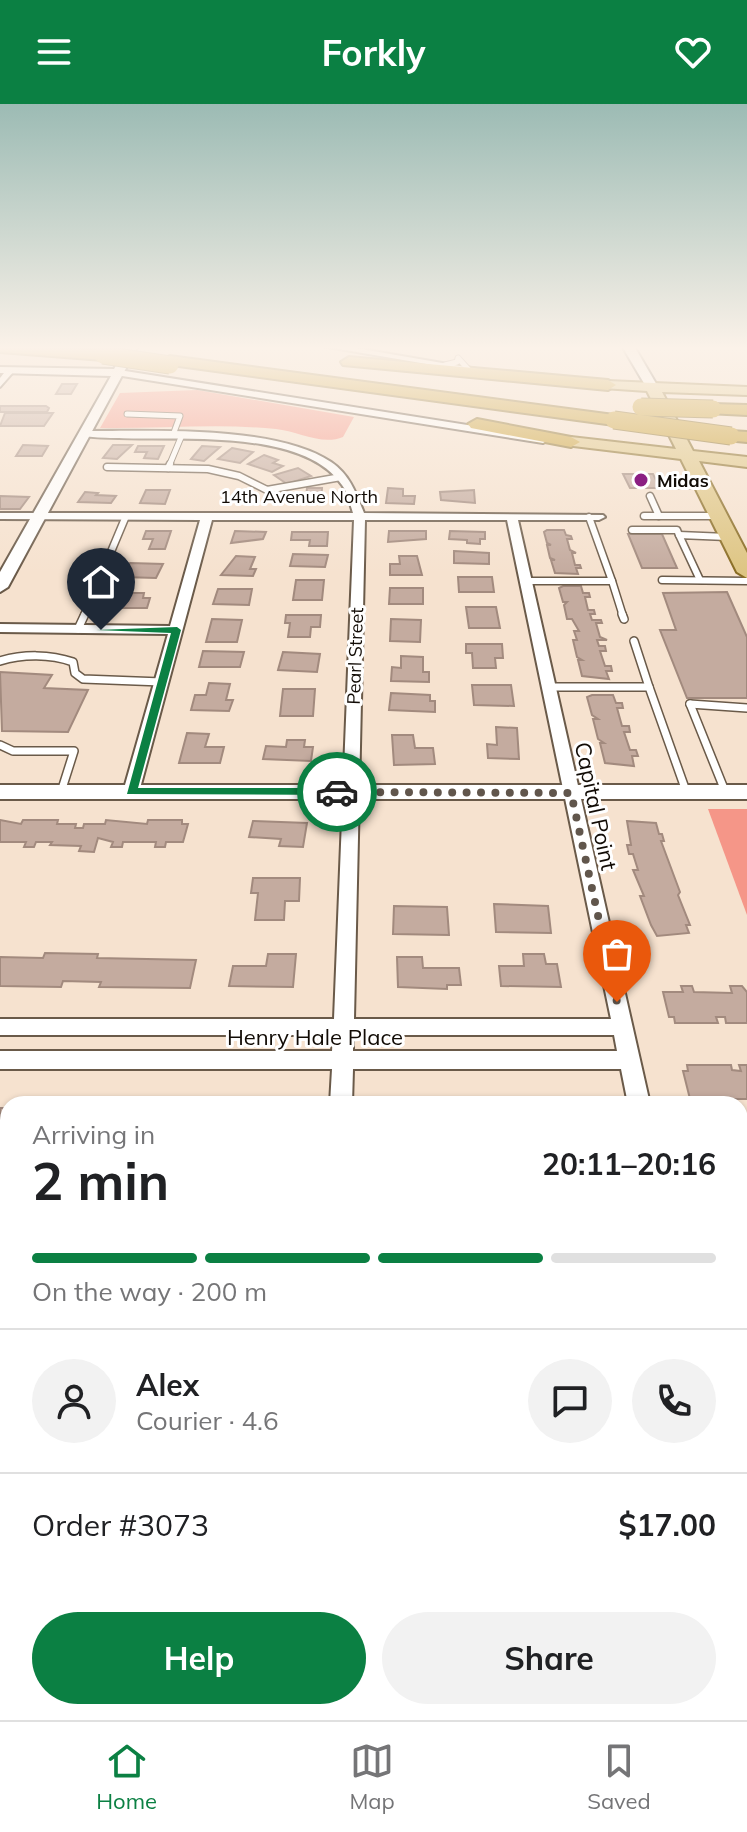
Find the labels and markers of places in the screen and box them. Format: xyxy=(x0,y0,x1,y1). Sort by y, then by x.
place label: Midas xyxy=(657,469,709,492)
marker: Midas xyxy=(632,471,650,489)
pin xyxy=(67,548,135,630)
pin xyxy=(583,920,651,1002)

